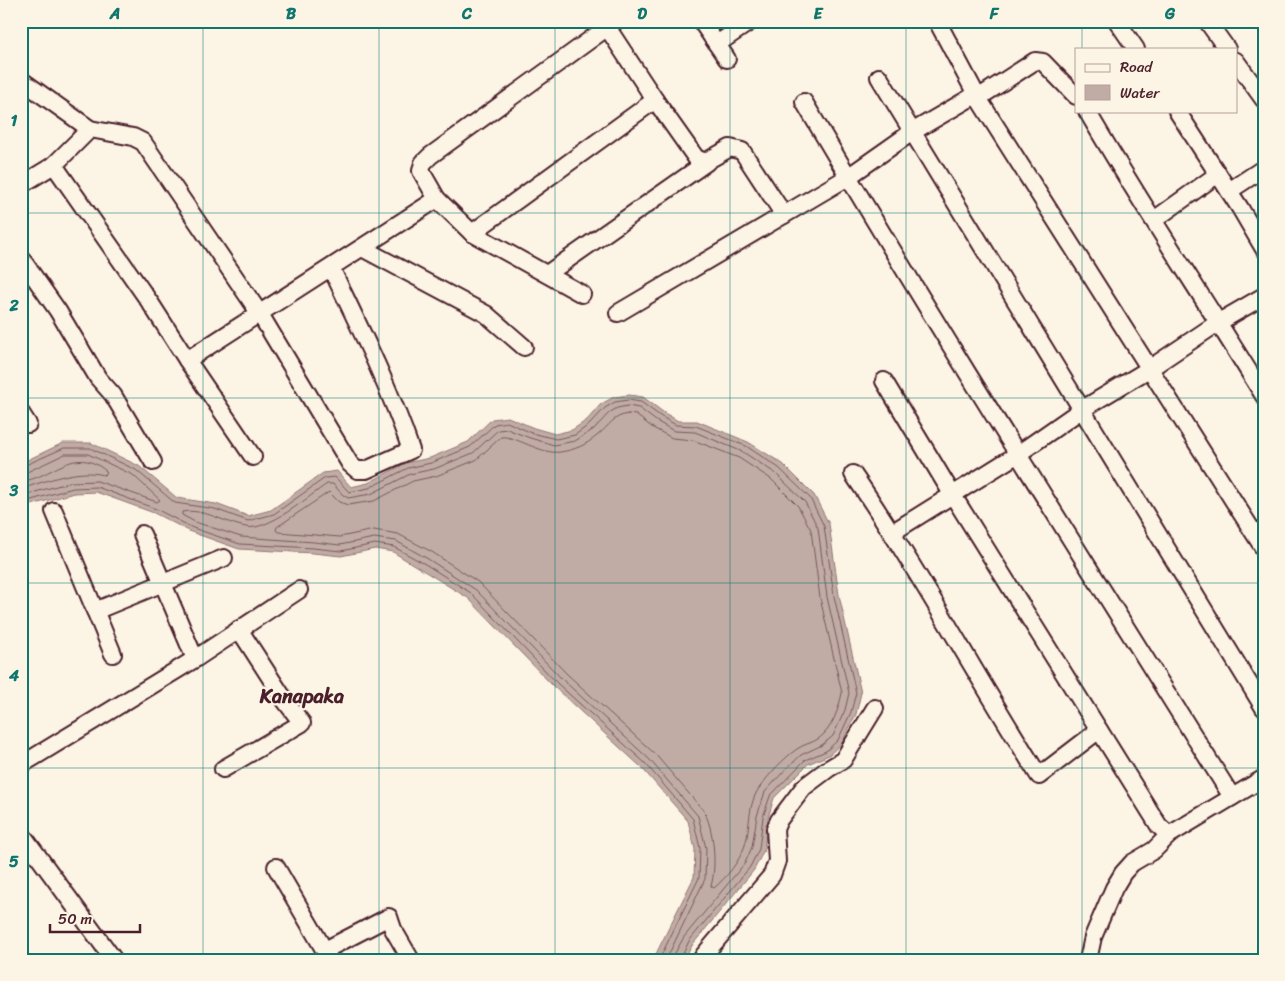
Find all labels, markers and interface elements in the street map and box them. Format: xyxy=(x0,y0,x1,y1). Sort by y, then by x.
text: A xyxy=(109,0,120,28)
text: B xyxy=(286,0,297,28)
text: C xyxy=(461,0,473,28)
text: D xyxy=(637,0,647,28)
text: E xyxy=(814,0,824,28)
text: F xyxy=(989,0,1000,28)
text: G xyxy=(1164,0,1176,28)
legend xyxy=(1075,48,1238,112)
text: Road xyxy=(1120,54,1153,80)
text: Water xyxy=(1120,80,1160,106)
text: 1 xyxy=(11,106,18,135)
text: 2 xyxy=(8,291,19,320)
text: 3 xyxy=(9,476,19,505)
text: 4 xyxy=(8,661,19,690)
district label: Kanapaka xyxy=(259,679,344,714)
text: 5 xyxy=(9,847,19,876)
scale bar xyxy=(50,901,140,933)
text: 50 m xyxy=(58,906,93,932)

